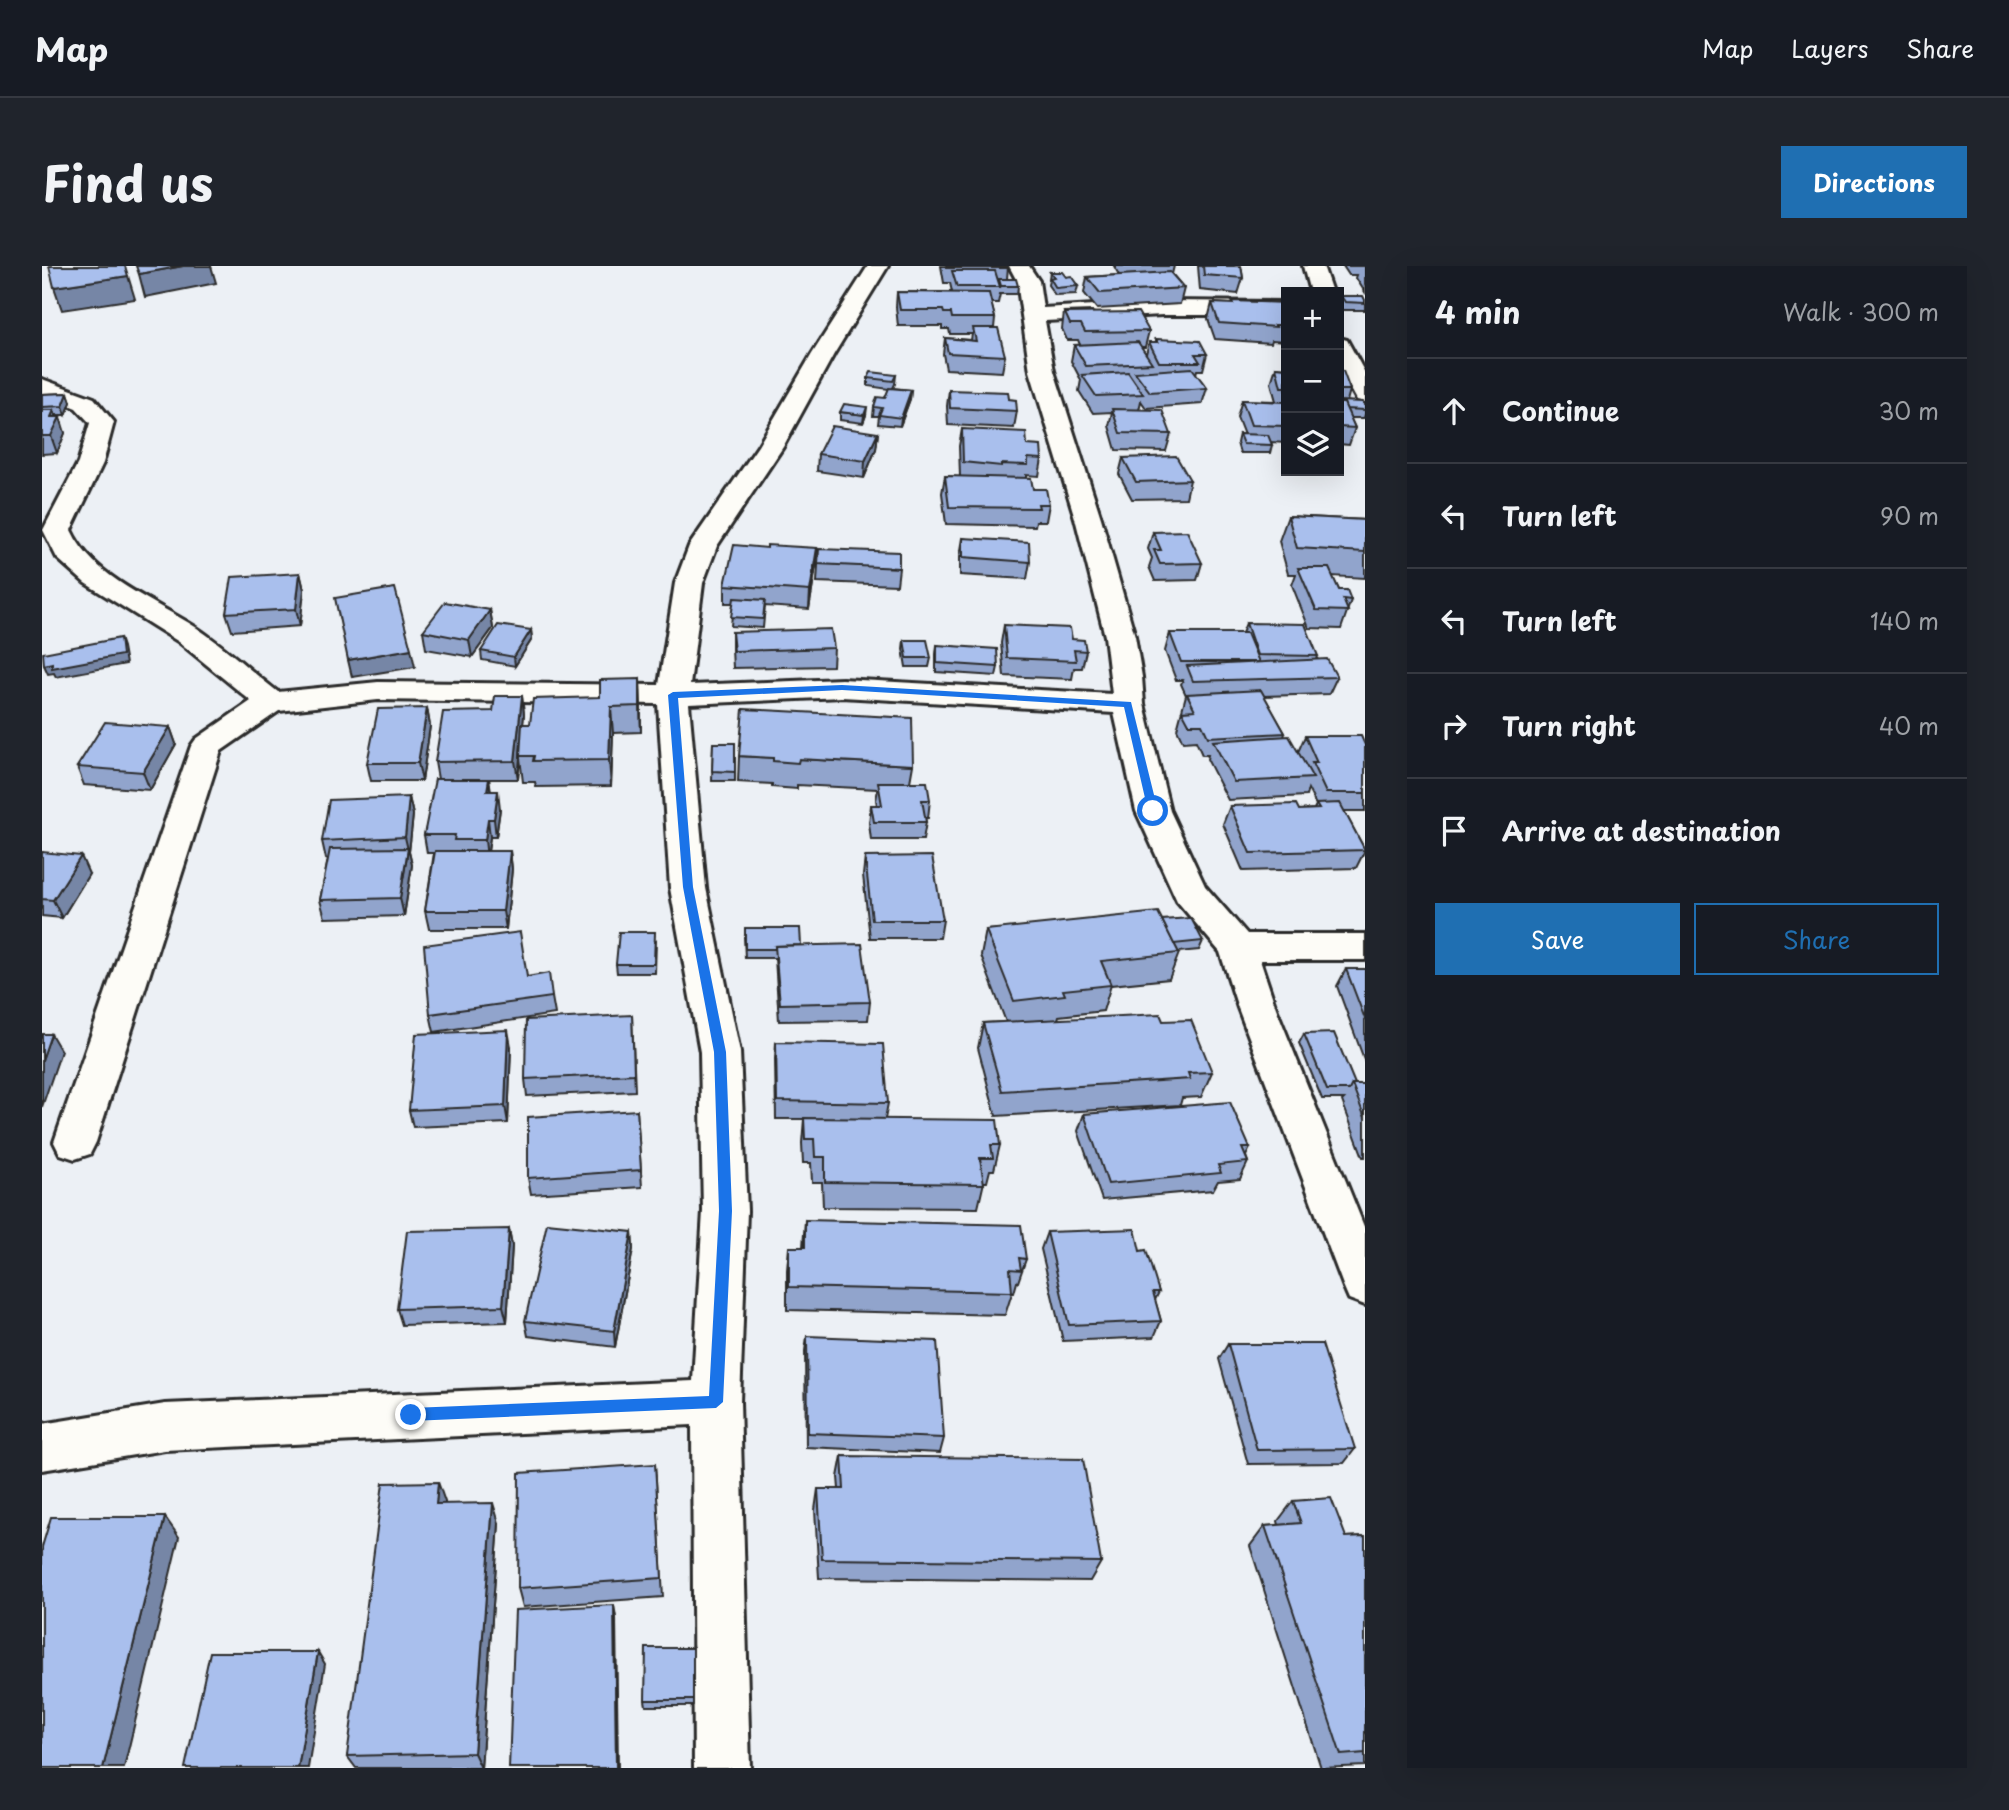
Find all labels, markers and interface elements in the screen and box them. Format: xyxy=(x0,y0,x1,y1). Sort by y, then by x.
text: Map xyxy=(35,23,108,73)
text: Map xyxy=(1702,30,1753,66)
text: Layers xyxy=(1791,30,1868,66)
text: Share xyxy=(1906,30,1974,66)
text: Find us xyxy=(42,145,213,219)
button: Directions xyxy=(1781,146,1967,218)
map controls xyxy=(1281,287,1344,476)
button: + xyxy=(1281,287,1344,350)
text: 4 min xyxy=(1435,289,1521,334)
text: Walk · 300 m xyxy=(1783,294,1939,329)
button: − xyxy=(1281,350,1344,413)
text: Continue xyxy=(1502,391,1619,430)
icon: ahead xyxy=(1435,392,1473,430)
text: 30 m xyxy=(1878,393,1939,428)
button: layers xyxy=(1281,413,1344,476)
text: Turn left xyxy=(1502,496,1617,535)
icon: left xyxy=(1435,497,1473,535)
text: 90 m xyxy=(1880,498,1939,533)
text: Turn left xyxy=(1502,601,1617,640)
icon: left xyxy=(1435,602,1473,640)
text: 140 m xyxy=(1870,603,1939,638)
text: Turn right xyxy=(1502,706,1636,745)
icon: right xyxy=(1435,707,1473,745)
text: 40 m xyxy=(1879,708,1939,743)
route start xyxy=(1137,795,1168,826)
text: Arrive at destination xyxy=(1502,811,1781,850)
icon: arrive xyxy=(1435,812,1473,850)
button: Save xyxy=(1435,903,1680,975)
button: Share xyxy=(1694,903,1939,975)
route end xyxy=(395,1399,426,1430)

